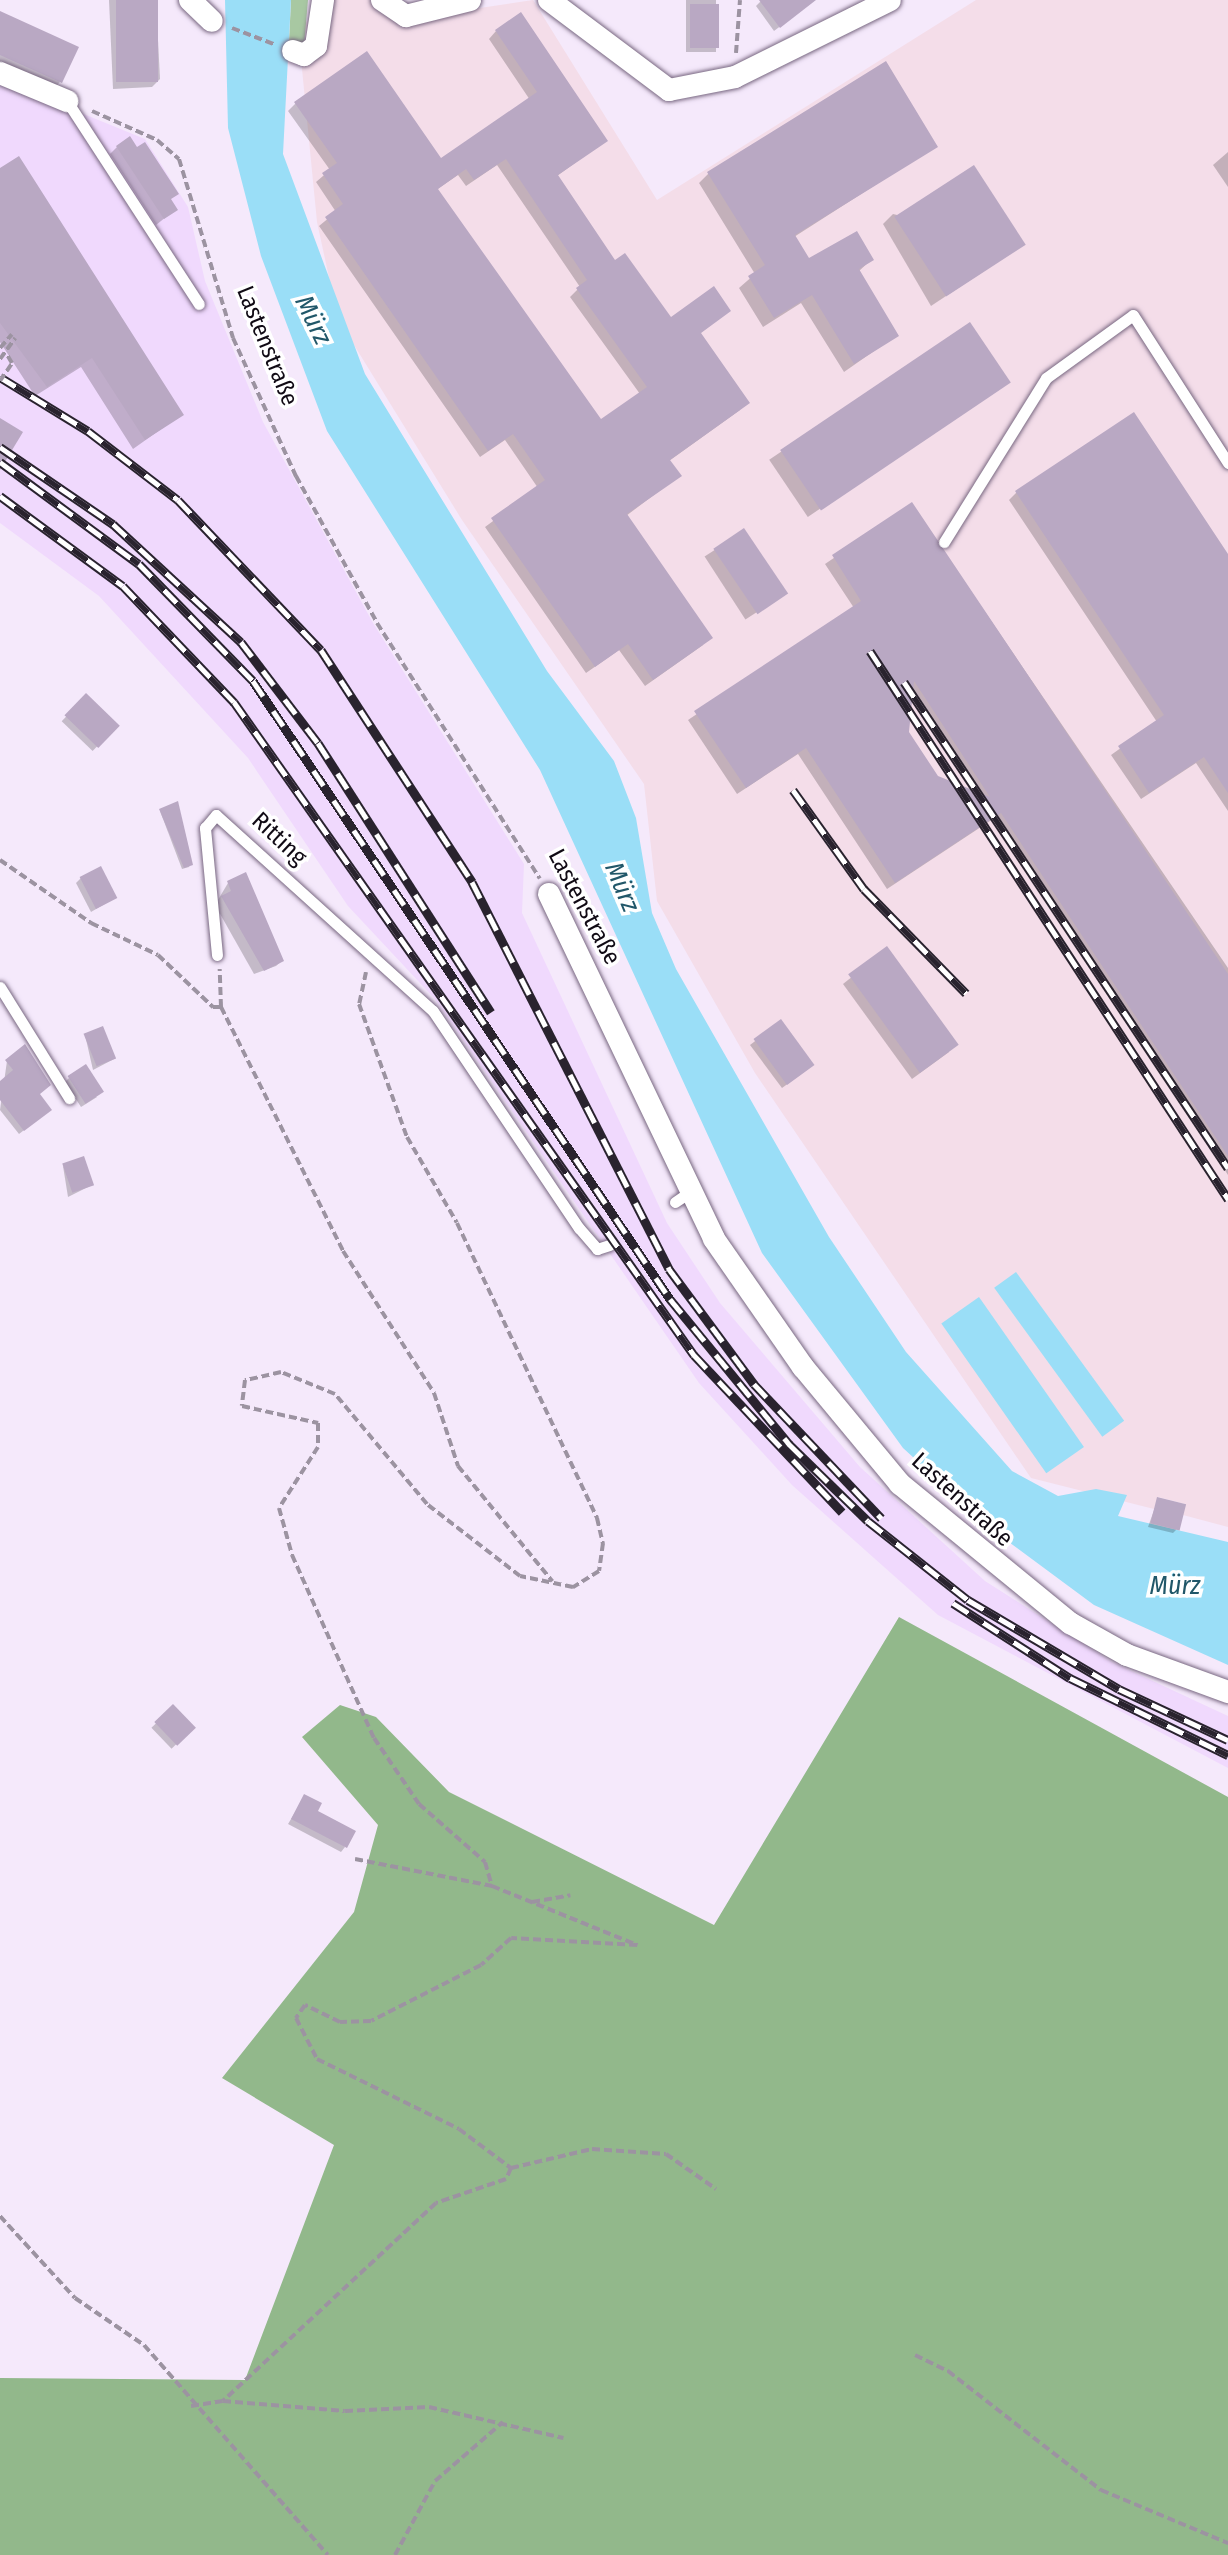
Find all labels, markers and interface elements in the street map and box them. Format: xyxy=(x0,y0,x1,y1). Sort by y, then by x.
street label: Lastenstraße xyxy=(230,282,304,410)
water label: Mürz xyxy=(288,290,338,350)
street label: Ritting xyxy=(245,806,313,872)
street label: Lastenstraße xyxy=(542,844,626,970)
water label: Mürz xyxy=(598,858,646,916)
street label: Lastenstraße xyxy=(905,1447,1019,1553)
water label: Mürz xyxy=(1150,1570,1200,1602)

